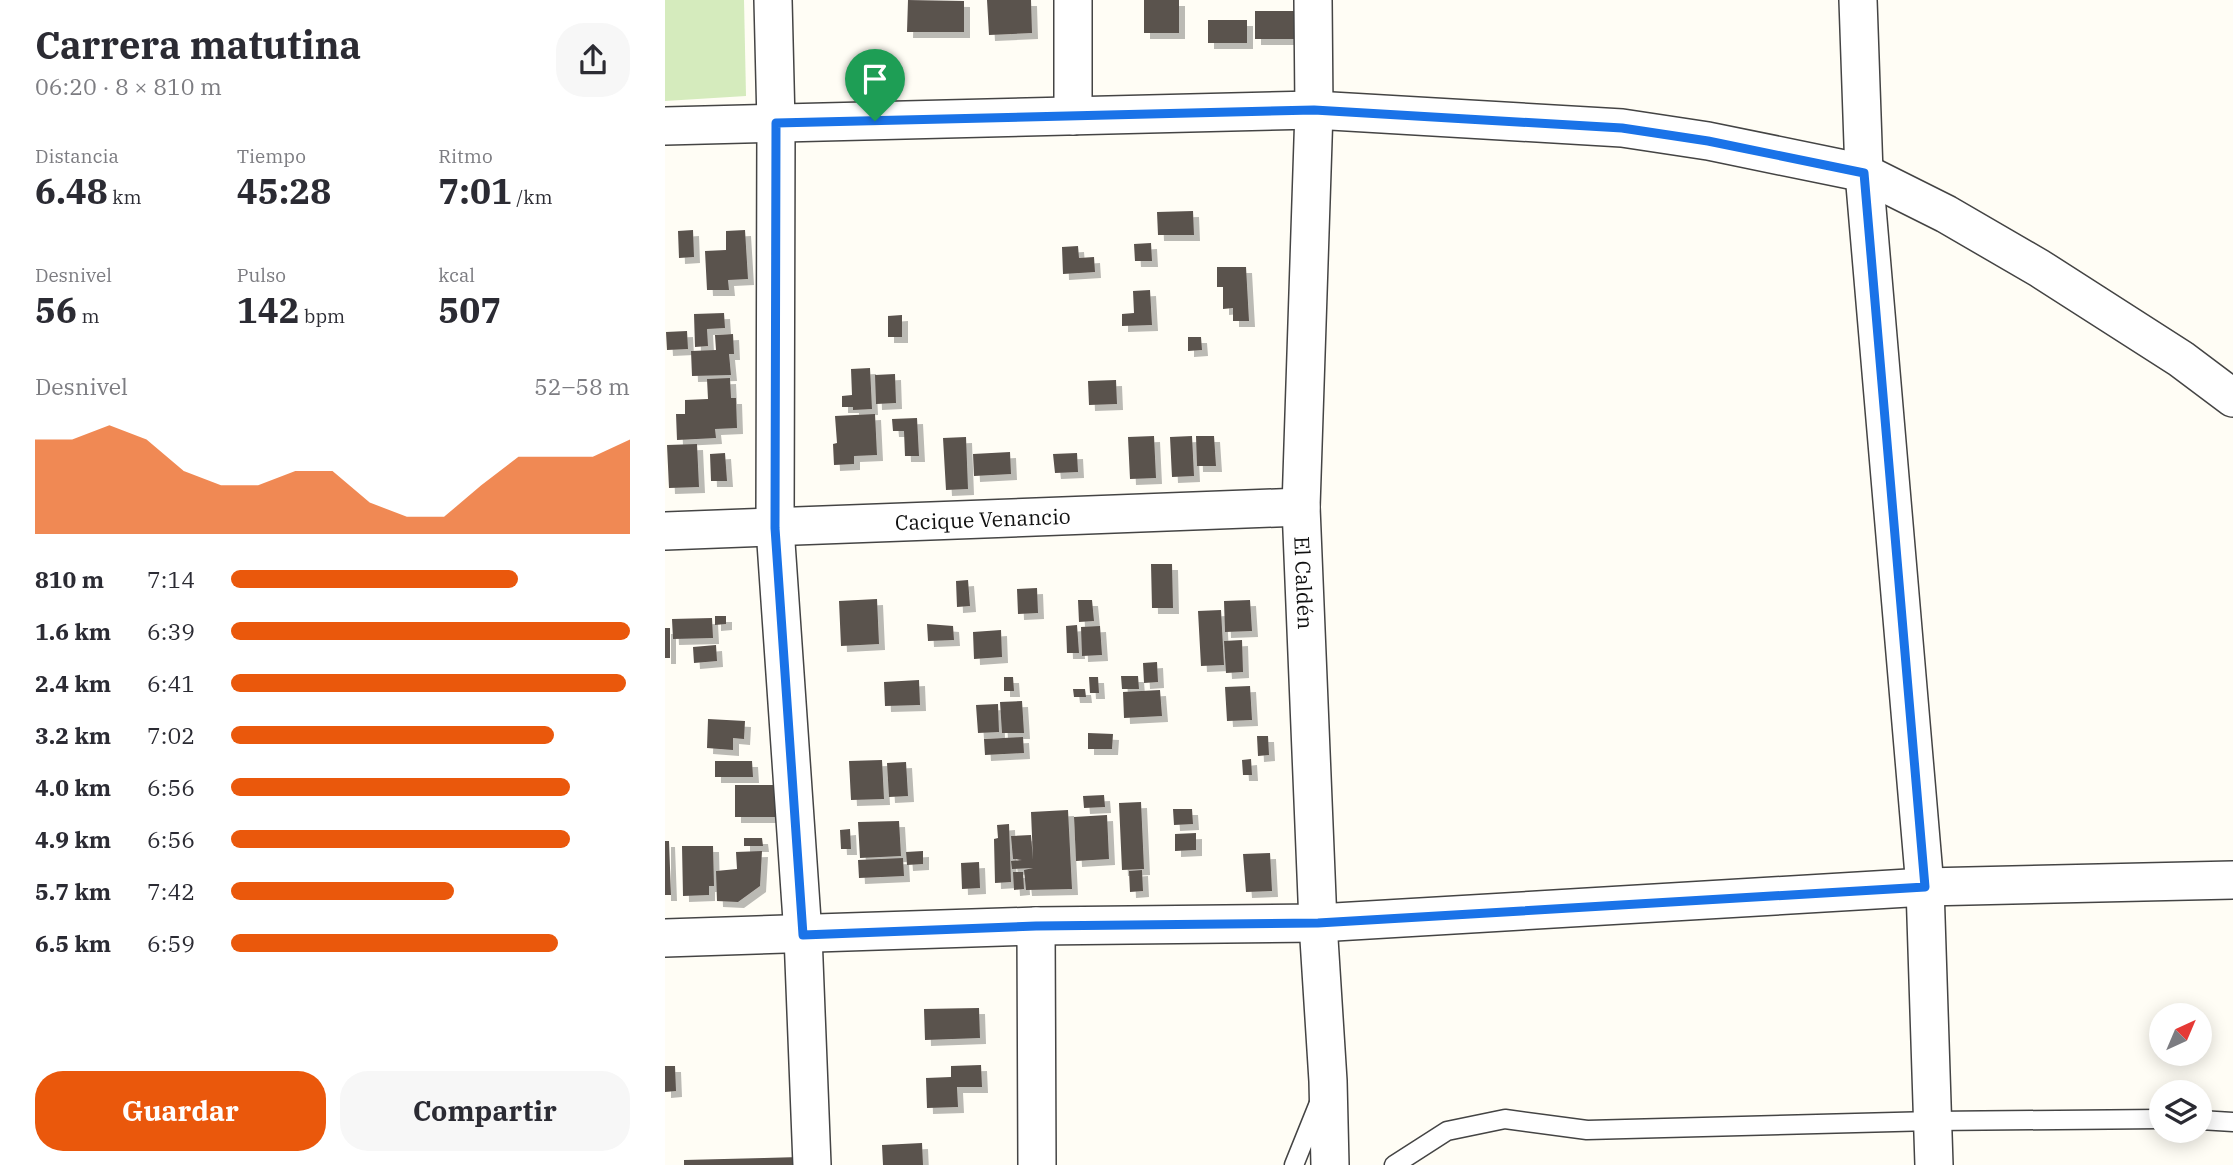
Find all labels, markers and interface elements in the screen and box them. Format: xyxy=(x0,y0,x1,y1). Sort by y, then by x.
text: Carrera matutina xyxy=(35,20,361,69)
button: share xyxy=(556,23,630,97)
pin xyxy=(845,49,905,121)
icon: arrive xyxy=(856,60,894,98)
text: 06:20 · 8 × 810 m xyxy=(35,71,222,101)
text: Distancia xyxy=(35,144,119,168)
text: Tiempo xyxy=(237,144,306,168)
text: Ritmo xyxy=(438,144,493,168)
text: 6.48 xyxy=(35,168,108,214)
text: 45:28 xyxy=(237,168,331,214)
text: 7:01 xyxy=(438,168,512,214)
text: km xyxy=(108,185,142,209)
text: /km xyxy=(512,185,553,209)
text: Desnivel xyxy=(35,263,112,287)
text: Pulso xyxy=(237,263,286,287)
text: kcal xyxy=(438,263,475,287)
text: 56 xyxy=(35,287,77,333)
text: 142 xyxy=(237,287,300,333)
text: 507 xyxy=(438,287,501,333)
text: m xyxy=(77,304,100,328)
text: bpm xyxy=(300,304,345,328)
text: Desnivel xyxy=(35,371,128,401)
text: 52–58 m xyxy=(534,371,630,401)
street label: Cacique Venancio xyxy=(894,502,1071,536)
street label: El Caldén xyxy=(1288,536,1320,630)
text: 810 m xyxy=(35,564,104,594)
text: 7:14 xyxy=(147,564,195,594)
text: 1.6 km xyxy=(35,616,111,646)
text: 6:39 xyxy=(147,616,195,646)
text: 2.4 km xyxy=(35,668,111,698)
text: 6:41 xyxy=(147,668,195,698)
text: 3.2 km xyxy=(35,720,111,750)
text: 7:02 xyxy=(147,720,195,750)
text: 4.0 km xyxy=(35,772,111,802)
text: 6:56 xyxy=(147,772,195,802)
text: 4.9 km xyxy=(35,824,111,854)
text: 6:56 xyxy=(147,824,195,854)
text: 5.7 km xyxy=(35,876,111,906)
text: 7:42 xyxy=(147,876,195,906)
text: 6.5 km xyxy=(35,928,111,958)
text: 6:59 xyxy=(147,928,195,958)
north arrow xyxy=(2149,1003,2212,1066)
map controls xyxy=(2149,1003,2212,1143)
button: Guardar xyxy=(35,1071,326,1151)
button: Compartir xyxy=(340,1071,630,1151)
button: layers xyxy=(2149,1080,2212,1143)

